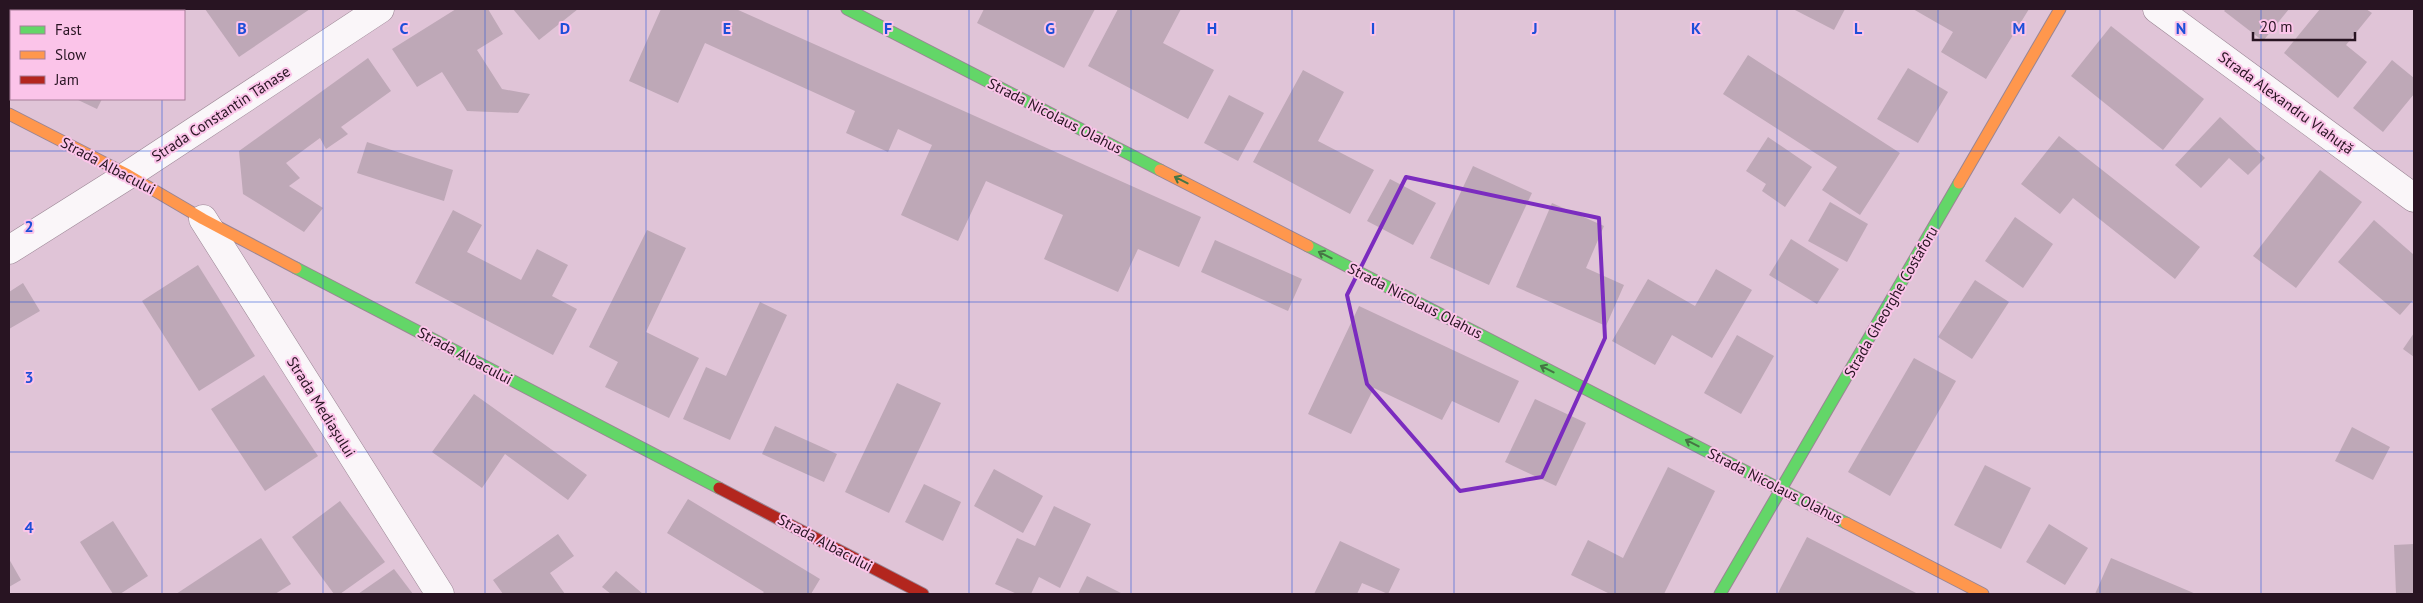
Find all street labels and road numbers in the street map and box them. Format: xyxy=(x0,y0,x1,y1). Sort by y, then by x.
street label: Strada Alexandru Vlahuță xyxy=(2215,47,2358,158)
street label: Strada Constantin Tănase xyxy=(148,62,294,166)
street label: Strada Nicolaus Olahus xyxy=(985,73,1126,158)
street label: Strada Albacului xyxy=(58,133,159,199)
street label: Strada Gheorghe Costaforu xyxy=(1839,223,1942,381)
street label: Strada Nicolaus Olahus xyxy=(1345,258,1486,343)
street label: Strada Albacului xyxy=(415,323,516,389)
street label: Strada Mediașului xyxy=(283,353,360,461)
street label: Strada Nicolaus Olahus xyxy=(1705,443,1846,528)
street label: Strada Albacului xyxy=(775,510,876,576)

